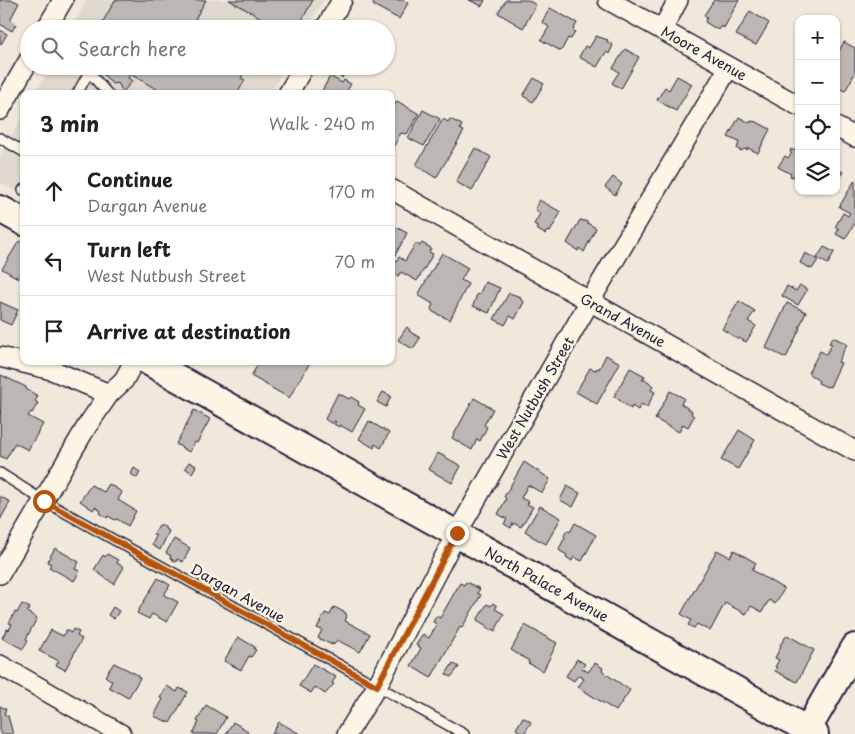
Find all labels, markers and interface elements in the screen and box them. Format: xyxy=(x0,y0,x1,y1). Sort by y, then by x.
map controls xyxy=(795,15,840,195)
button: + xyxy=(795,15,840,60)
search box xyxy=(20,20,395,75)
street label: Moore Avenue xyxy=(657,21,751,85)
icon: search xyxy=(38,34,66,62)
text: Search here xyxy=(78,34,187,62)
button: − xyxy=(795,60,840,105)
button: locate xyxy=(795,105,840,150)
text: 3 min xyxy=(40,107,99,139)
text: Walk · 240 m xyxy=(269,111,375,135)
button: layers xyxy=(795,150,840,195)
text: Continue xyxy=(87,165,173,193)
icon: ahead xyxy=(40,177,68,205)
text: 170 m xyxy=(329,179,375,203)
text: Dargan Avenue xyxy=(87,193,207,217)
text: Turn left xyxy=(87,235,171,263)
icon: left xyxy=(40,247,68,275)
text: 70 m xyxy=(335,249,375,273)
text: West Nutbush Street xyxy=(87,263,246,287)
street label: Grand Avenue xyxy=(576,288,670,352)
icon: arrive xyxy=(40,317,68,345)
text: Arrive at destination xyxy=(87,317,291,345)
street label: West Nutbush Street xyxy=(491,332,579,464)
route start xyxy=(33,490,56,513)
route end xyxy=(446,522,469,545)
street label: North Palace Avenue xyxy=(481,541,613,627)
street label: Dargan Avenue xyxy=(187,558,289,628)

